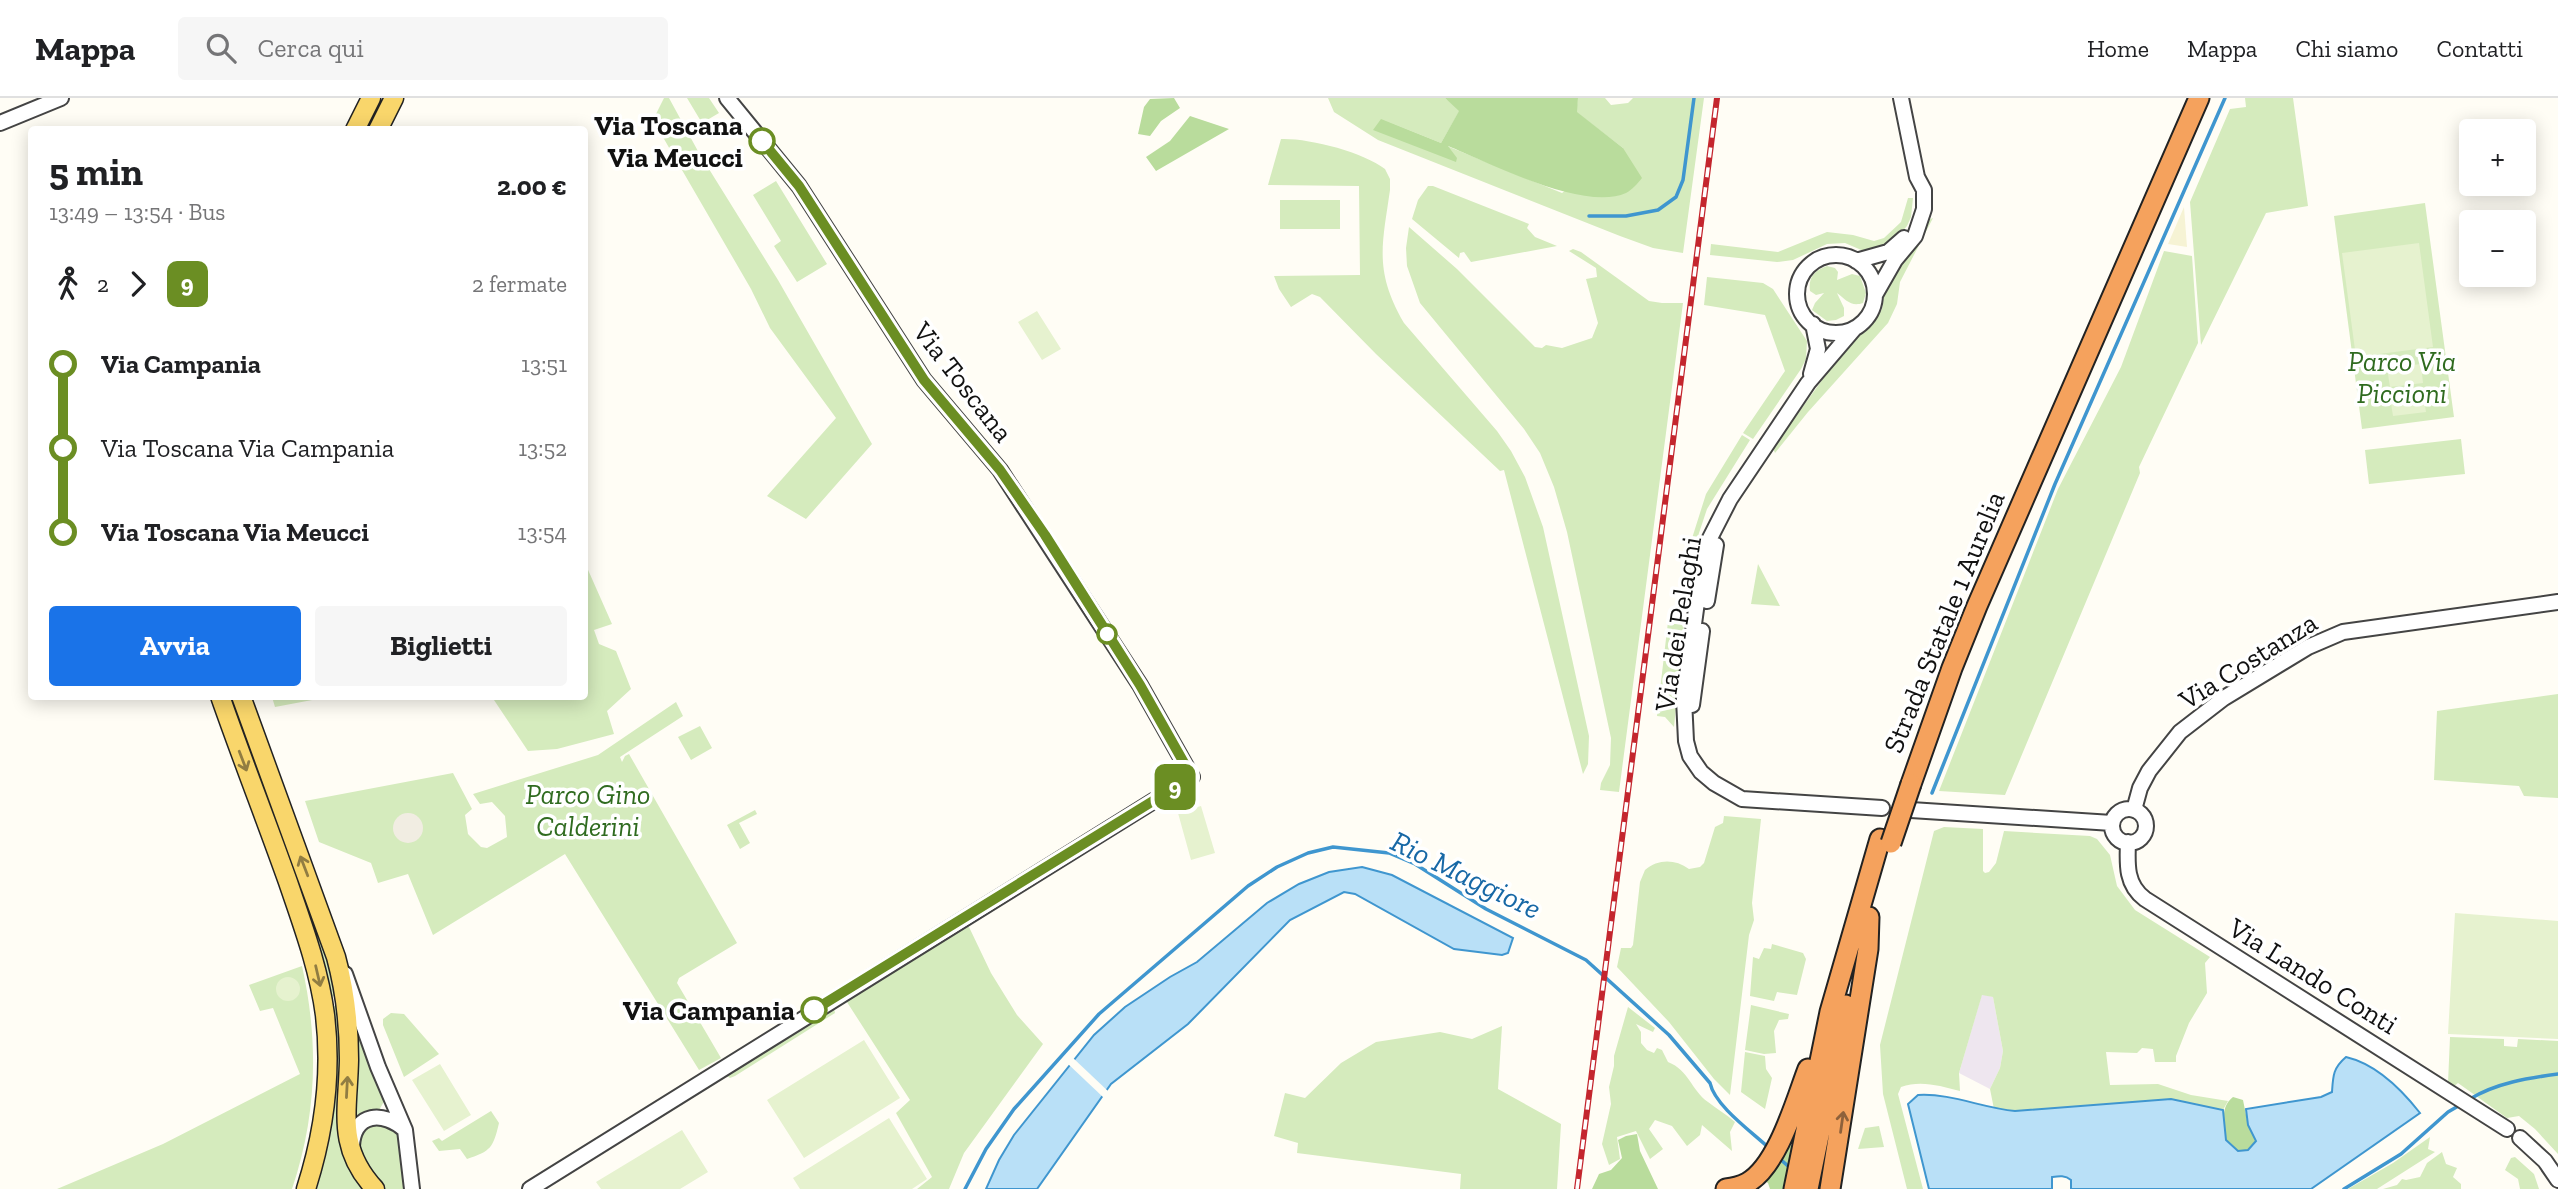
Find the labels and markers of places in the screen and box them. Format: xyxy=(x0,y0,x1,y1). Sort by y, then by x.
place label: Via Toscana Via Meucci xyxy=(594,109,743,174)
marker: Via Toscana Via Meucci xyxy=(749,128,775,154)
unlabelled marker xyxy=(1097,624,1117,644)
place label: Via Campania xyxy=(623,994,795,1027)
marker: Via Campania xyxy=(801,997,827,1023)

